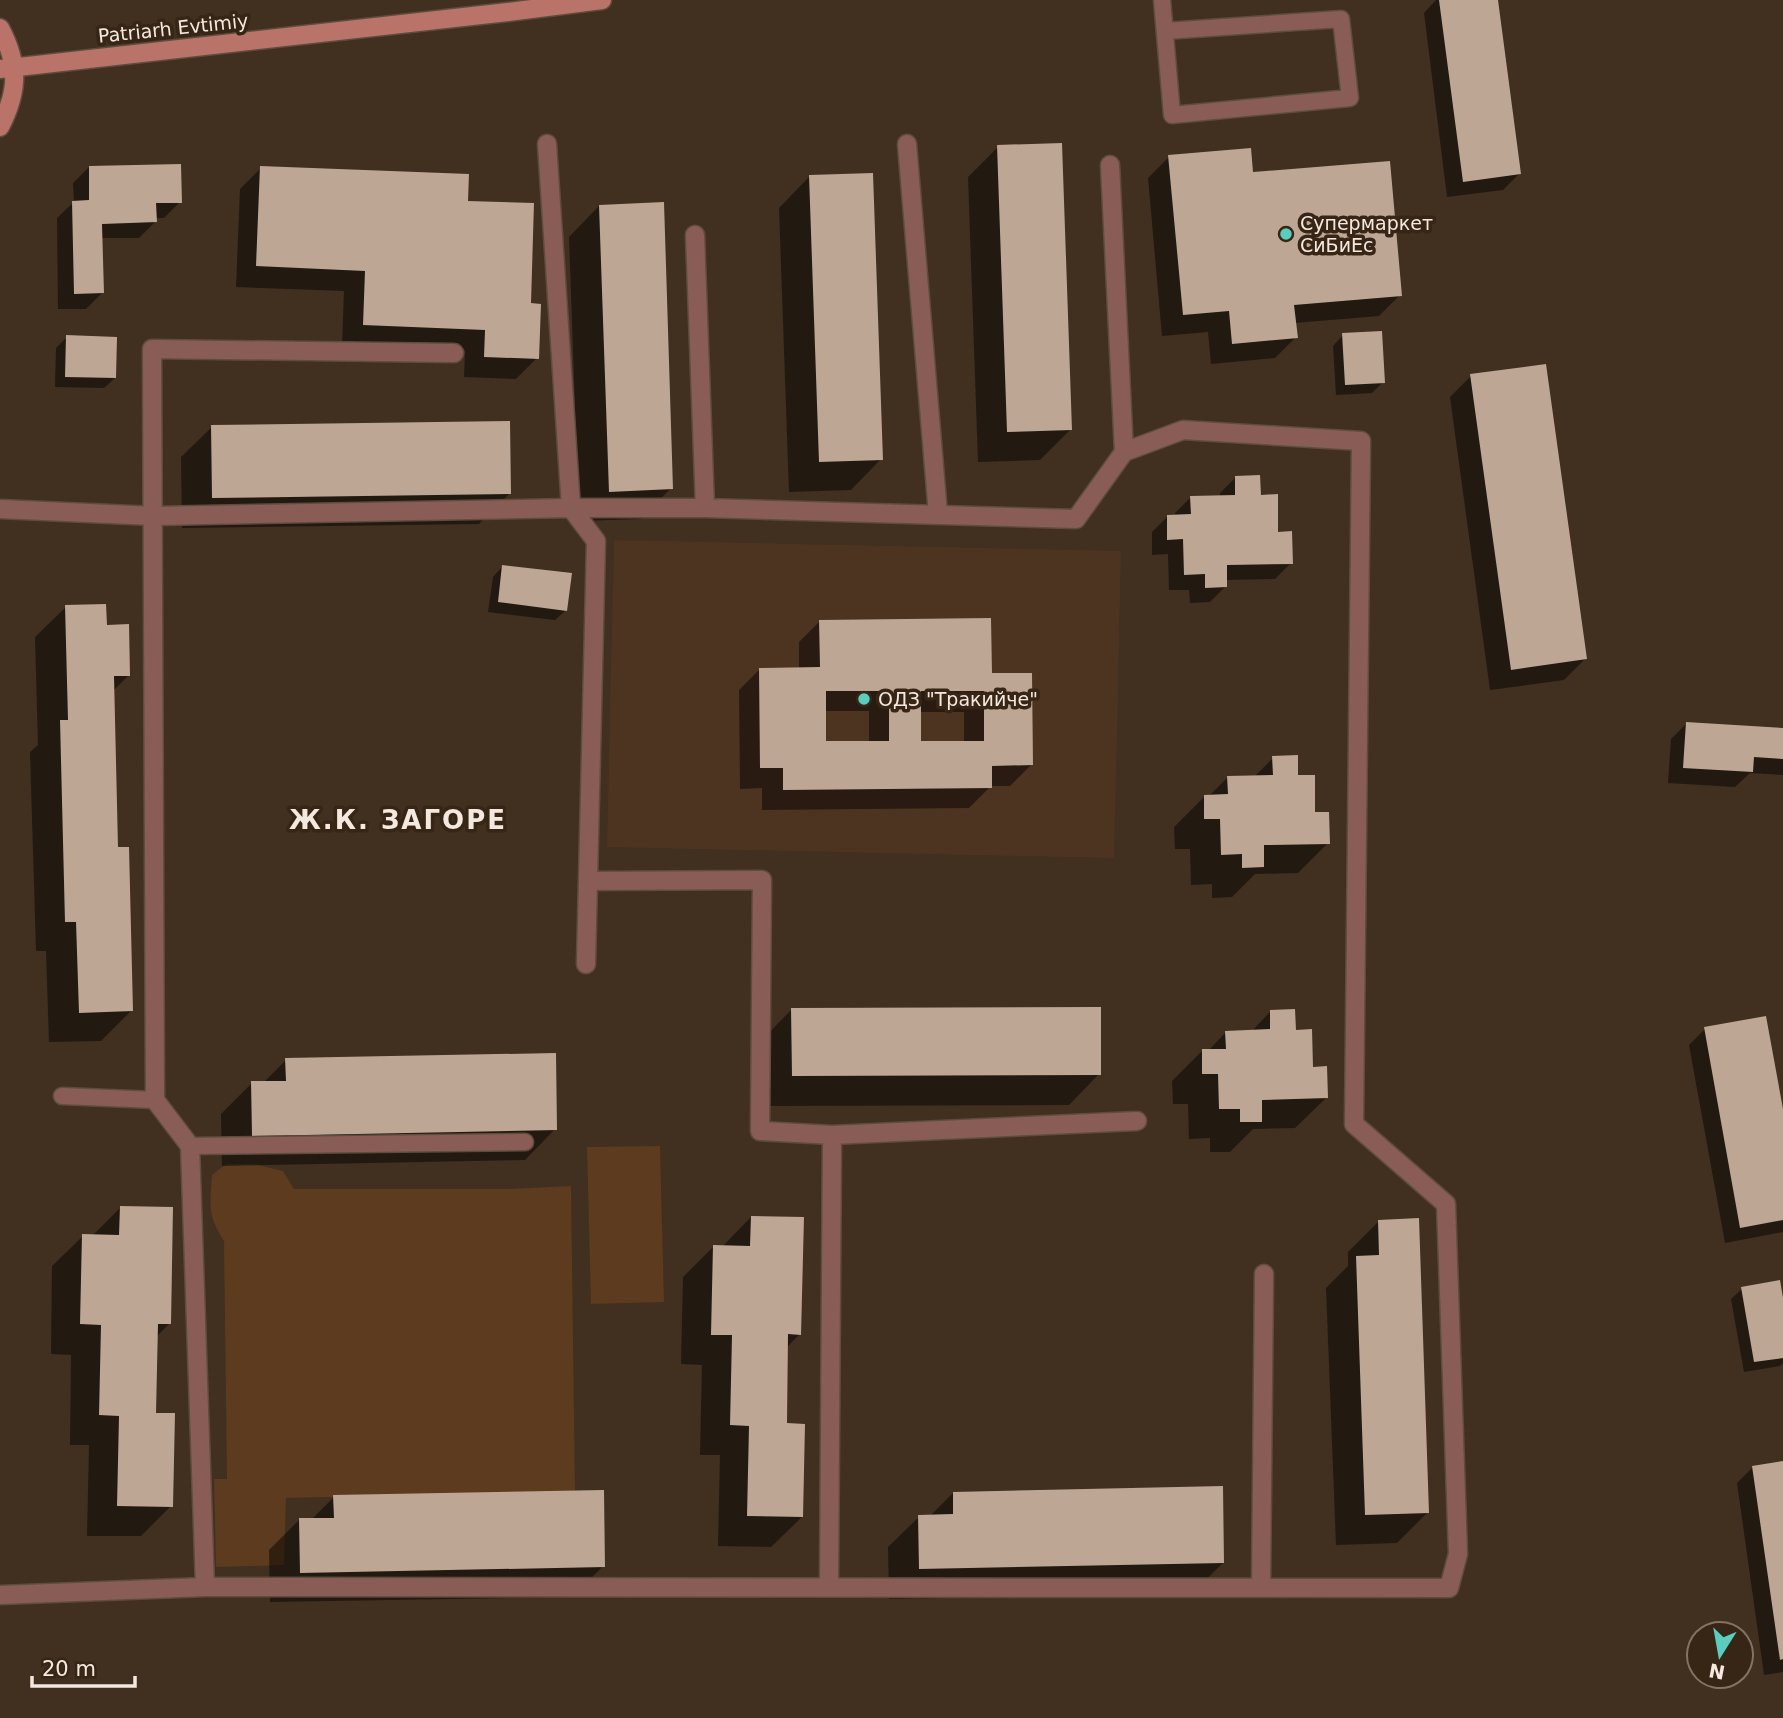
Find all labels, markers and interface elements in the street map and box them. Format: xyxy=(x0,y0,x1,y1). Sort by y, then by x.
street label: Patriarh Evtimiy xyxy=(97,9,249,47)
place label: Супермаркет СиБиЕс xyxy=(1300,212,1433,256)
marker: Супермаркет СиБиЕс xyxy=(1278,226,1294,242)
place label: ОДЗ "Тракийче" xyxy=(878,688,1038,710)
marker: ОДЗ "Тракийче" xyxy=(856,691,872,707)
district label: Ж.К. ЗАГОРE xyxy=(289,805,507,835)
north arrow xyxy=(1685,1620,1755,1690)
scale bar xyxy=(32,1644,135,1688)
text: 20 m xyxy=(42,1657,96,1681)
text: N xyxy=(1707,1659,1727,1684)

